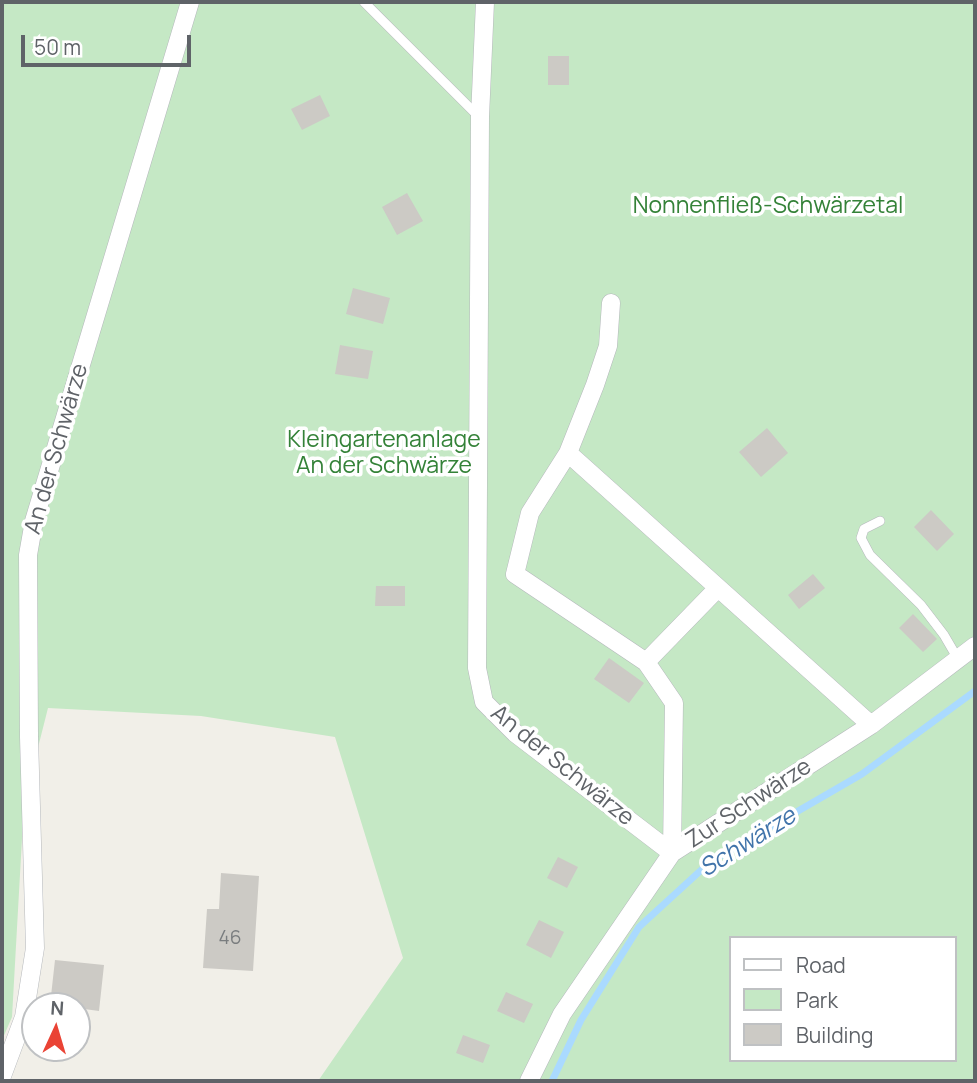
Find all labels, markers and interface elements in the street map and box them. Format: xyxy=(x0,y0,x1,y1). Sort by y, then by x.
scale bar xyxy=(24,21,194,65)
text: 50 m xyxy=(34,33,81,61)
park label: Nonnenfließ-Schwärzetal xyxy=(633,193,903,221)
street label: An der Schwärze xyxy=(19,361,95,537)
park label: Kleingartenanlage An der Schwärze xyxy=(287,427,481,481)
street label: An der Schwärze xyxy=(485,700,639,832)
street label: Zur Schwärze xyxy=(681,753,817,855)
water label: Schwärze xyxy=(695,802,801,884)
house number: 46 xyxy=(219,928,241,950)
legend xyxy=(729,936,956,1062)
text: Road xyxy=(796,951,846,979)
text: Park xyxy=(796,986,838,1014)
north arrow xyxy=(21,992,91,1062)
text: N xyxy=(50,995,65,1021)
text: Building xyxy=(796,1021,873,1049)

